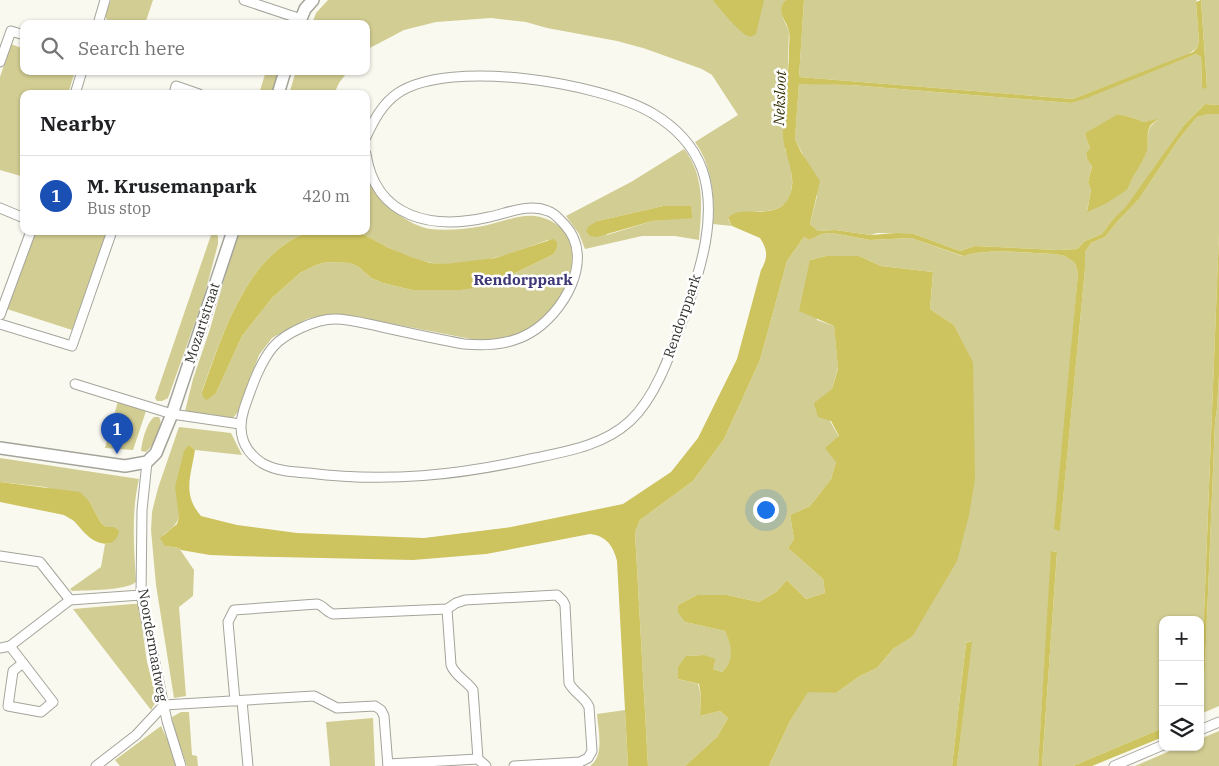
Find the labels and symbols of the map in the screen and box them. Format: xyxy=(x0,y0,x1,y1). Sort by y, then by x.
water label: Neksloot xyxy=(769,69,790,127)
district label: Rendorppark xyxy=(473,270,573,289)
street label: Rendorppark xyxy=(659,271,705,360)
street label: Mozartstraat xyxy=(180,280,224,366)
pin: 1 xyxy=(101,413,133,454)
your location xyxy=(753,497,779,523)
street label: Noordermaatweg xyxy=(134,587,172,703)

